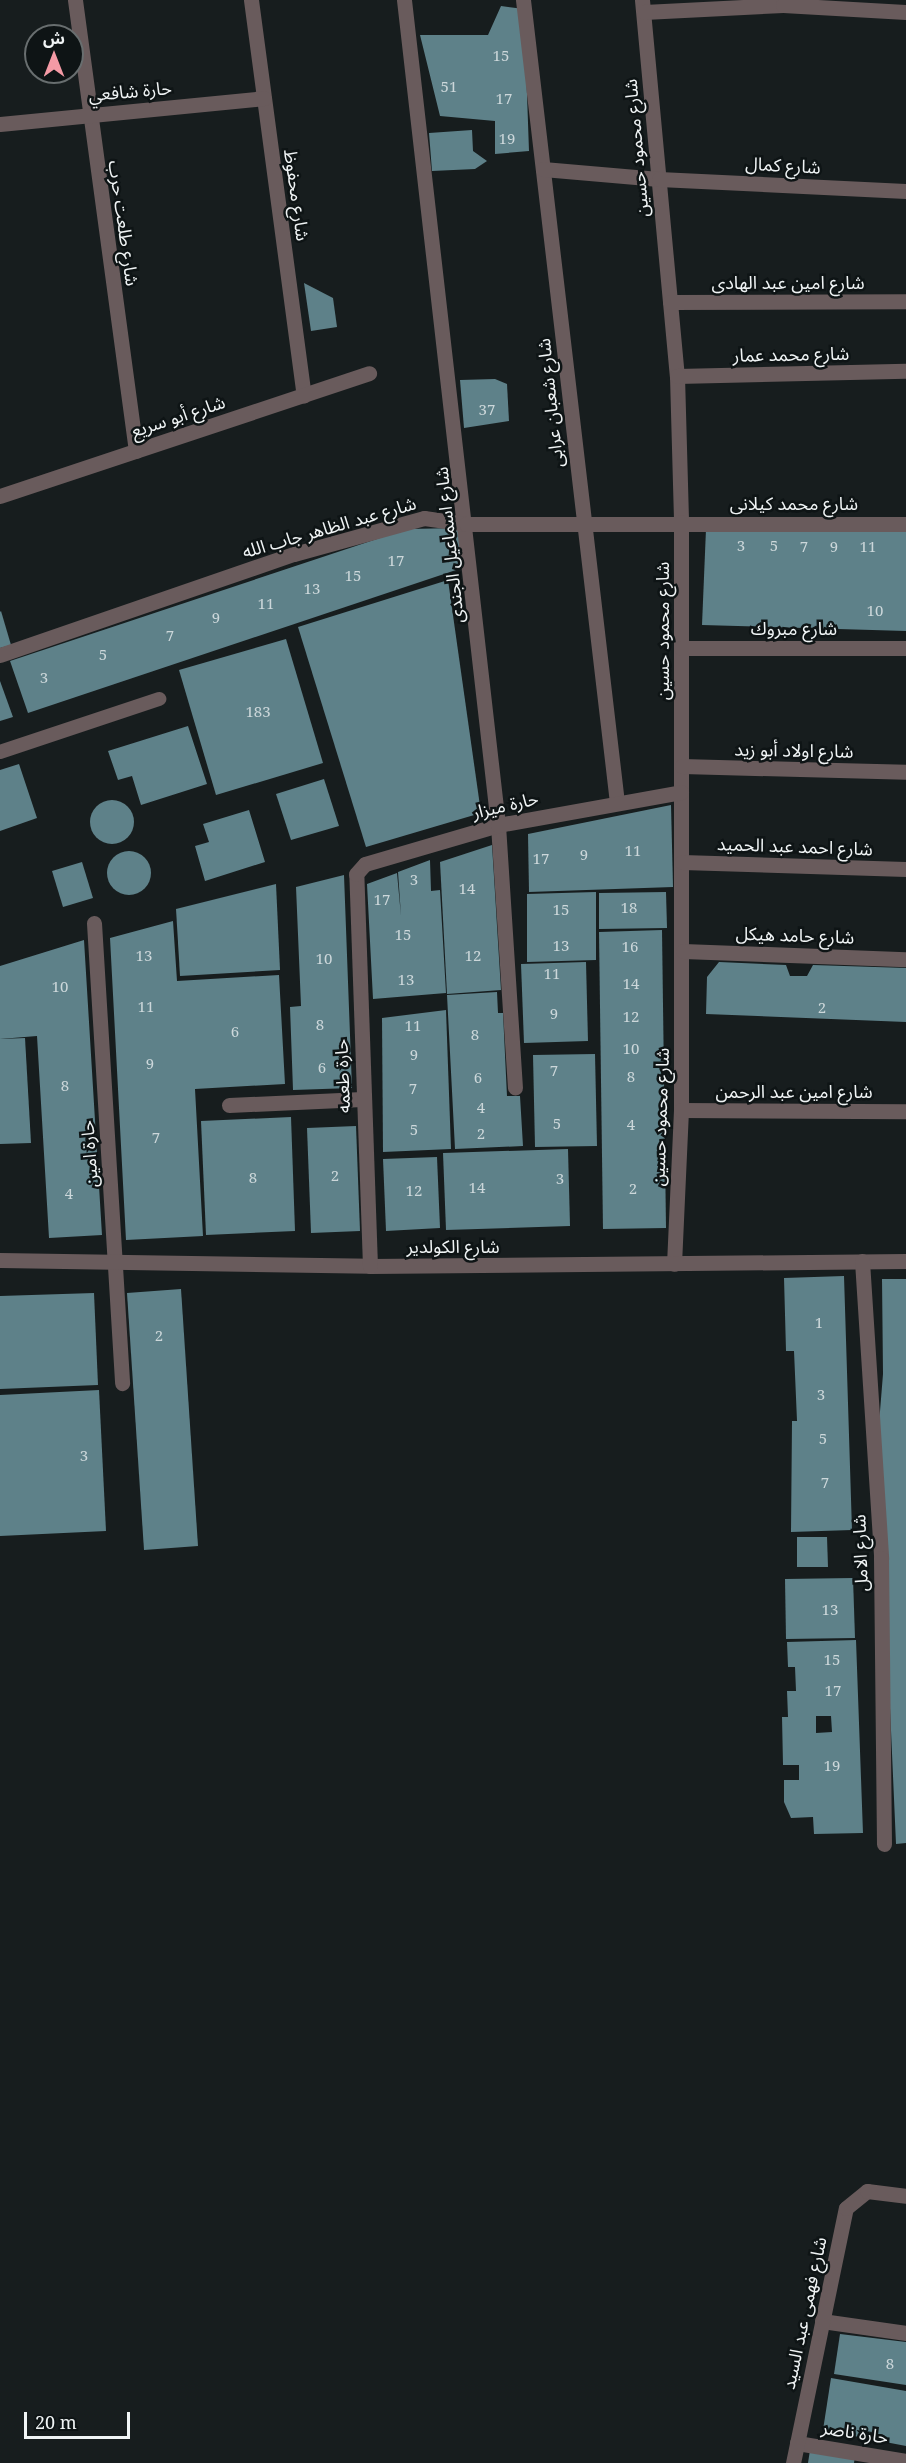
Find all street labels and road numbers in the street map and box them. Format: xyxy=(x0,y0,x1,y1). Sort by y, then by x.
street label: حارة شافعي xyxy=(87,77,173,105)
street label: شارع محمود حسين xyxy=(619,78,653,218)
street label: شارع محفوظ xyxy=(280,148,314,242)
street label: شارع كمال xyxy=(745,152,821,178)
street label: شارع طلعت حرب xyxy=(104,159,144,287)
street label: شارع امين عبد الهادى xyxy=(711,271,865,293)
street label: شارع شعبان عرابى xyxy=(532,337,568,469)
street label: شارع محمد عمار xyxy=(733,342,849,366)
street label: شارع أبو سريع xyxy=(128,391,228,441)
street label: شارع اسماعيل الجندى xyxy=(430,466,468,624)
street label: شارع عبد الظاهر جاب الله xyxy=(240,492,418,562)
street label: شارع محمد كيلانى xyxy=(730,492,858,514)
street label: شارع محمود حسين xyxy=(651,562,673,700)
street label: شارع مبروك xyxy=(751,617,837,639)
street label: شارع اولاد أبو زيد xyxy=(734,738,854,762)
street label: حارة ميزار xyxy=(470,787,540,823)
street label: شارع احمد عبد الحميد xyxy=(717,832,873,860)
street label: شارع حامد هيكل xyxy=(735,922,855,948)
street label: حارة طعمه xyxy=(330,1038,354,1114)
street label: شارع محمود حسين xyxy=(647,1047,673,1187)
street label: شارع امين عبد الرحمن xyxy=(715,1080,873,1102)
street label: حارة امين xyxy=(76,1120,102,1188)
street label: شارع الكولدير xyxy=(406,1235,500,1257)
street label: شارع الامل xyxy=(848,1514,872,1592)
street label: شارع فهمى عبد السيد xyxy=(777,2235,831,2391)
street label: حارة ناصر xyxy=(820,2416,890,2448)

